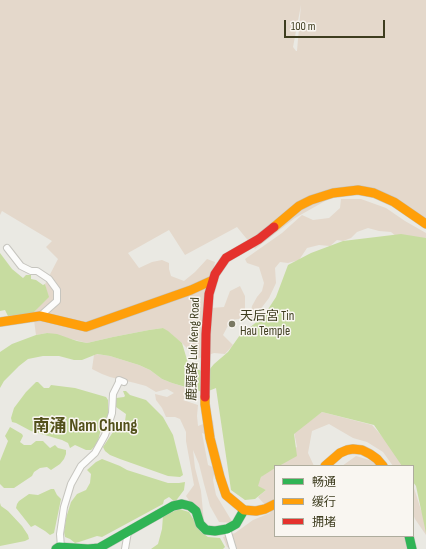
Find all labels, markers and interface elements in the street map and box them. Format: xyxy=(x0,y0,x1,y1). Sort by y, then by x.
scale bar xyxy=(286,12,387,38)
text: 100 m xyxy=(291,19,316,34)
street label: 鹿頸路 Luk Keng Road xyxy=(184,297,204,401)
place label: 天后宮 Tin Hau Temple xyxy=(240,309,294,340)
marker: 天后宮 Tin Hau Temple xyxy=(227,319,237,329)
district label: 南涌 Nam Chung xyxy=(32,417,138,437)
legend xyxy=(274,465,414,537)
text: 畅通 xyxy=(312,475,336,490)
text: 缓行 xyxy=(312,495,336,510)
text: 拥堵 xyxy=(312,515,336,530)

